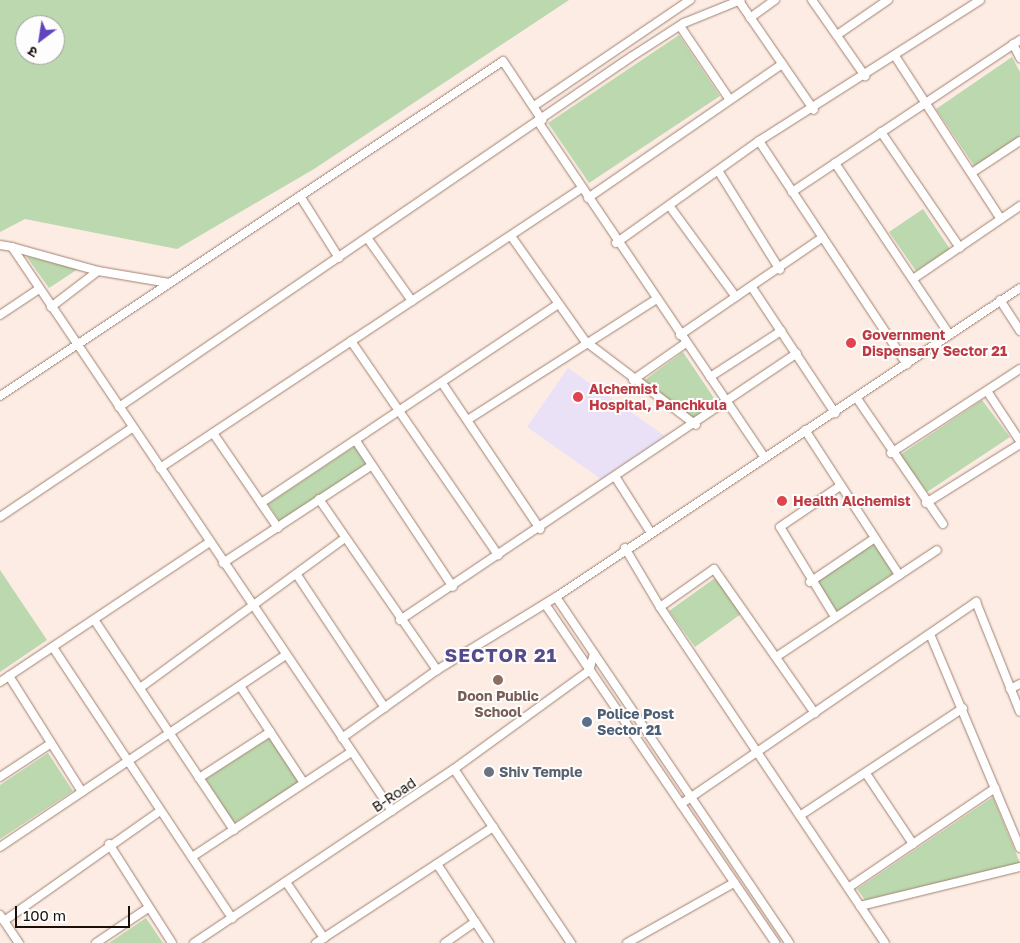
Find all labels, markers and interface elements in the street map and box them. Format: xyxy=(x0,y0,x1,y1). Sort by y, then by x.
north arrow xyxy=(15,15,65,65)
text: उ xyxy=(25,43,40,62)
place label: Government Dispensary Sector 21 xyxy=(862,327,1007,360)
marker: Government Dispensary Sector 21 xyxy=(844,336,858,350)
place label: Alchemist Hospital, Panchkula xyxy=(589,381,727,414)
marker: Alchemist Hospital, Panchkula xyxy=(571,390,585,404)
place label: Health Alchemist xyxy=(793,493,911,509)
marker: Health Alchemist xyxy=(775,494,789,508)
district label: SECTOR 21 xyxy=(443,644,559,666)
marker: Doon Public School xyxy=(492,674,504,686)
place label: Doon Public School xyxy=(457,688,539,720)
place label: Police Post Sector 21 xyxy=(597,706,674,739)
marker: Police Post Sector 21 xyxy=(581,716,593,728)
place label: Shiv Temple xyxy=(499,764,583,780)
marker: Shiv Temple xyxy=(483,766,495,778)
street label: B-Road xyxy=(369,774,419,816)
scale bar xyxy=(18,896,132,928)
text: 100 m xyxy=(23,906,66,924)

